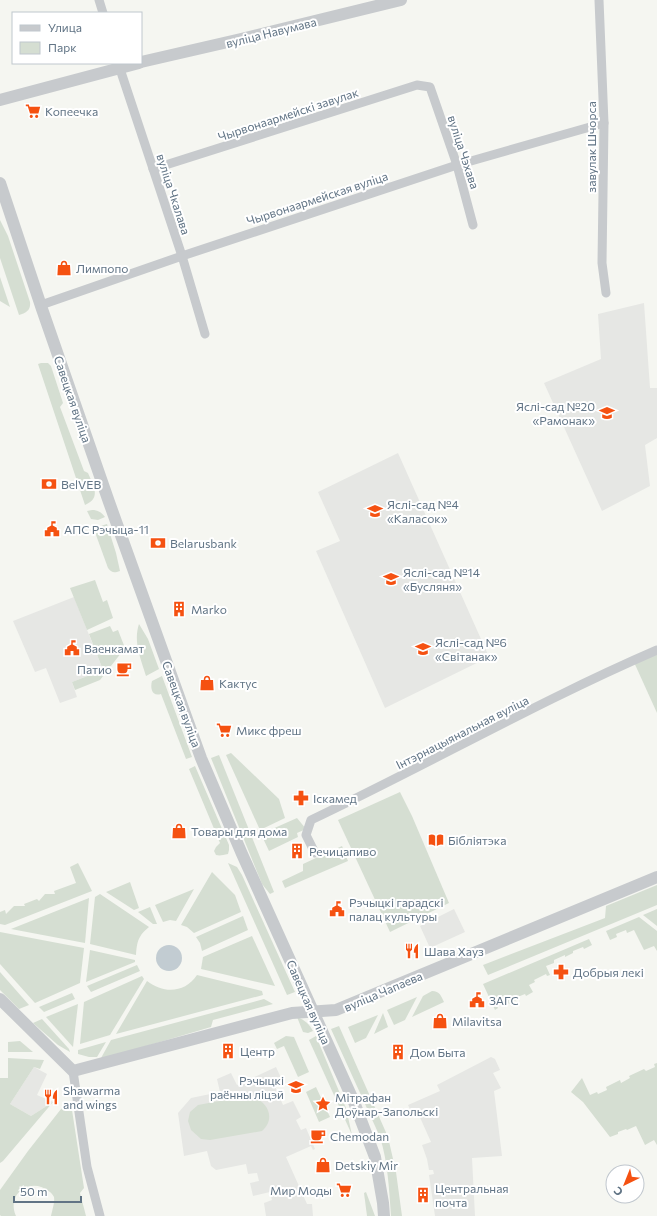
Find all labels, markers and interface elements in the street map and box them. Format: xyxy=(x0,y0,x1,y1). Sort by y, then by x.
legend xyxy=(12,12,142,64)
street label: вуліца Навумава xyxy=(224,14,318,50)
text: Улица xyxy=(48,20,82,34)
text: Парк xyxy=(48,40,77,54)
street label: Чырвонаармейскі завулак xyxy=(216,84,361,143)
street label: завулак Шчорса xyxy=(584,101,598,193)
supermarket icon: Копеечка xyxy=(24,102,42,120)
place label: Копеечка xyxy=(45,104,98,118)
street label: вуліца Чэхава xyxy=(445,113,483,191)
street label: вуліца Чкалава xyxy=(154,152,194,236)
street label: Чырвонаармейская вуліца xyxy=(244,168,390,228)
shop icon: Лимпопо xyxy=(55,259,73,277)
place label: Лимпопо xyxy=(76,261,128,275)
street label: Савецкая вуліца xyxy=(52,354,94,444)
place label: Яслі-сад №20 «Рамонак» xyxy=(516,399,595,427)
school or university icon: Яслі-сад №20 «Рамонак» xyxy=(598,404,616,422)
bank icon: BelVEB xyxy=(40,475,58,493)
place label: BelVEB xyxy=(61,477,101,491)
place label: Яслі-сад №4 «Каласок» xyxy=(387,497,459,525)
school or university icon: Яслі-сад №4 «Каласок» xyxy=(366,502,384,520)
public building icon: АПС Рэчыца-11 xyxy=(43,520,61,538)
place label: АПС Рэчыца-11 xyxy=(64,522,149,536)
bank icon: Belarusbank xyxy=(149,534,167,552)
place label: Belarusbank xyxy=(170,536,238,550)
place label: Яслі-сад №14 «Бусляня» xyxy=(403,565,480,593)
school or university icon: Яслі-сад №14 «Бусляня» xyxy=(382,570,400,588)
building icon: Marko xyxy=(170,600,188,618)
place label: Marko xyxy=(191,602,227,616)
place label: Яслі-сад №6 «Світанак» xyxy=(435,635,507,663)
public building icon: Ваенкамат xyxy=(63,639,81,657)
school or university icon: Яслі-сад №6 «Світанак» xyxy=(414,640,432,658)
place label: Ваенкамат xyxy=(84,641,145,655)
street label: Савецкая вуліца xyxy=(160,659,204,749)
cafe icon: Патио xyxy=(115,660,133,678)
place label: Патио xyxy=(77,662,112,676)
shop icon: Кактус xyxy=(198,674,216,692)
place label: Кактус xyxy=(219,676,257,690)
street label: Інтэрнацыянальная вуліца xyxy=(393,692,531,772)
supermarket icon: Микс фреш xyxy=(215,721,233,739)
place label: Микс фреш xyxy=(236,723,302,737)
pharmacy icon: Іскамед xyxy=(292,789,310,807)
place label: Іскамед xyxy=(313,791,357,805)
shop icon: Товары для дома xyxy=(170,822,188,840)
place label: Товары для дома xyxy=(191,824,287,838)
library icon: Бібліятэка xyxy=(427,831,445,849)
place label: Бібліятэка xyxy=(448,833,506,847)
building icon: Речицапиво xyxy=(288,842,306,860)
place label: Речицапиво xyxy=(309,844,376,858)
place label: Рэчыцкі гарадскі палац культуры xyxy=(349,895,444,923)
public building icon: Рэчыцкі гарадскі палац культуры xyxy=(328,900,346,918)
restaurant icon: Шава Хауз xyxy=(403,942,421,960)
place label: Шава Хауз xyxy=(424,944,484,958)
street label: Савецкая вуліца xyxy=(284,958,334,1046)
pharmacy icon: Добрыя лекі xyxy=(552,963,570,981)
place label: Добрыя лекі xyxy=(573,965,644,979)
street label: вуліца Чапаева xyxy=(342,968,424,1014)
public building icon: ЗАГС xyxy=(468,991,486,1009)
place label: ЗАГС xyxy=(489,993,519,1007)
shop icon: Milavitsa xyxy=(431,1012,449,1030)
place label: Milavitsa xyxy=(452,1014,502,1028)
building icon: Центр xyxy=(219,1042,237,1060)
building icon: Дом Быта xyxy=(389,1043,407,1061)
place label: Центр xyxy=(240,1044,275,1058)
place label: Дом Быта xyxy=(410,1045,465,1059)
place label: Рэчыцкі раённы ліцэй xyxy=(210,1073,284,1101)
school or university icon: Рэчыцкі раённы ліцэй xyxy=(287,1078,305,1096)
place label: Shawarma and wings xyxy=(63,1083,120,1111)
restaurant icon: Shawarma and wings xyxy=(42,1088,60,1106)
place label: Мітрафан Доўнар-Запольскі xyxy=(335,1090,438,1118)
place icon: Мітрафан Доўнар-Запольскі xyxy=(314,1095,332,1113)
cafe icon: Chemodan xyxy=(309,1127,327,1145)
place label: Chemodan xyxy=(330,1129,389,1143)
shop icon: Detskiy Mir xyxy=(314,1156,332,1174)
place label: Detskiy Mir xyxy=(335,1158,398,1172)
north arrow xyxy=(605,1164,645,1204)
scale bar xyxy=(14,1178,81,1204)
supermarket icon: Мир Моды xyxy=(335,1181,353,1199)
place label: Центральная почта xyxy=(435,1181,509,1209)
place label: Мир Моды xyxy=(270,1183,332,1197)
text: 50 m xyxy=(20,1184,48,1198)
text: С xyxy=(610,1184,625,1199)
building icon: Центральная почта xyxy=(414,1186,432,1204)

